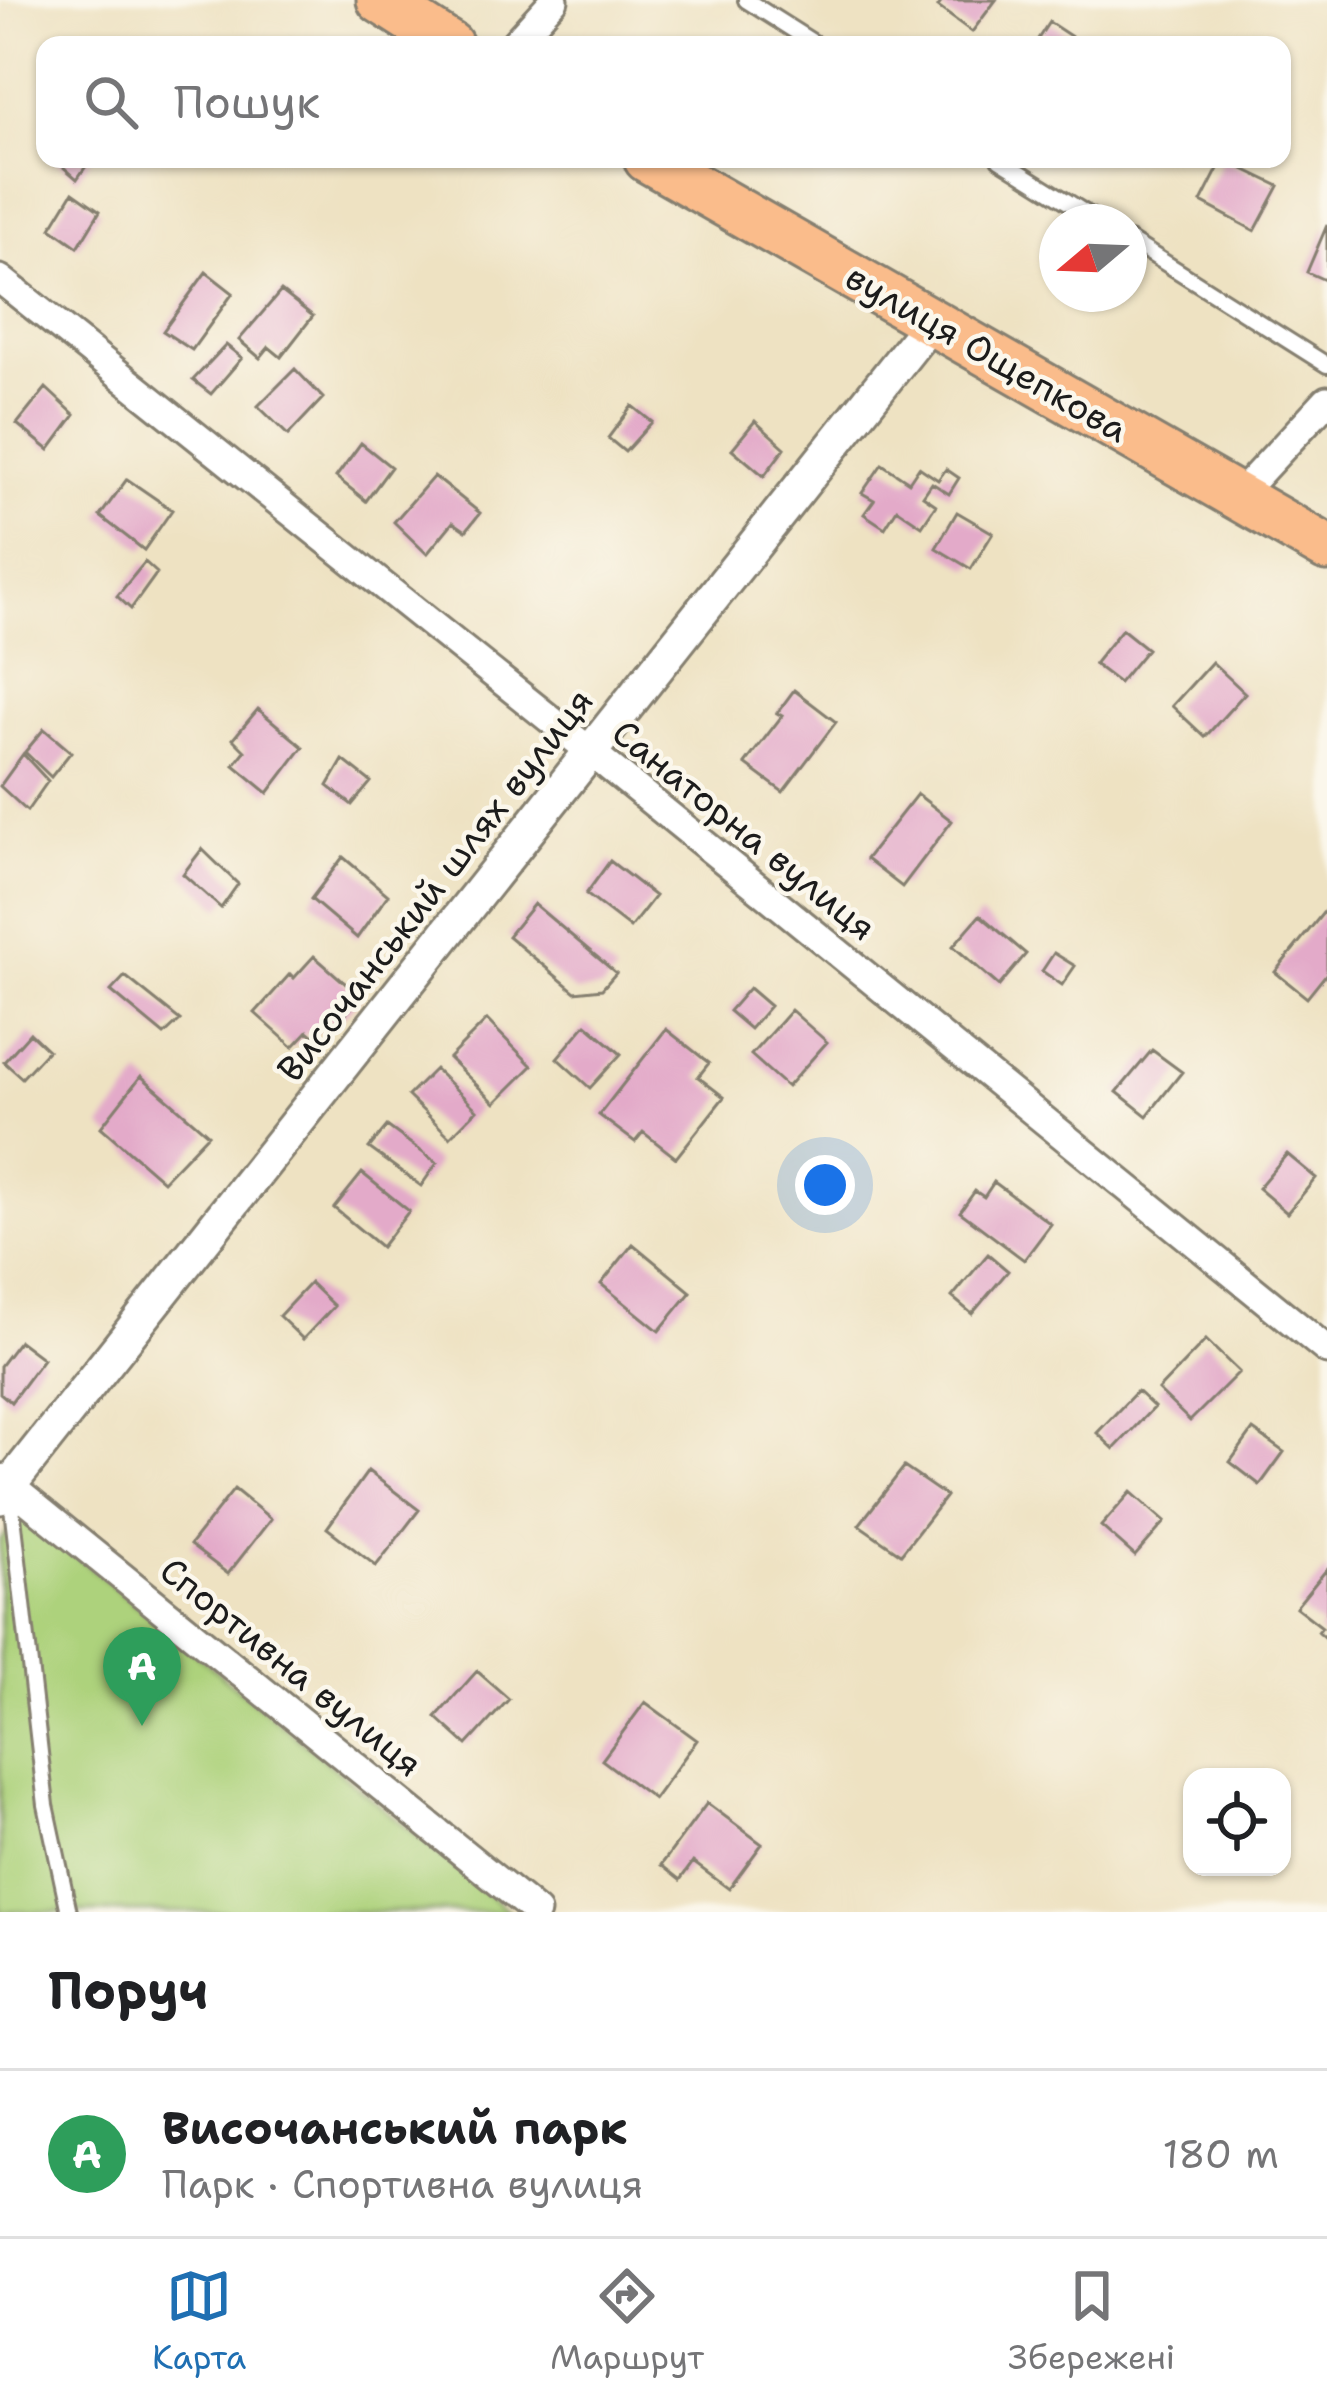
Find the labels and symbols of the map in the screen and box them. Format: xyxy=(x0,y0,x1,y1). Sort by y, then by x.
north arrow xyxy=(1039,204,1147,312)
street label: вулиця Ощепкова xyxy=(837,252,1137,454)
street label: Височанський шлях вулиця xyxy=(266,678,604,1092)
street label: Санаторна вулиця xyxy=(602,708,886,952)
your location xyxy=(795,1155,855,1215)
street label: Спортивна вулиця xyxy=(150,1546,432,1788)
pin: A xyxy=(103,1627,181,1726)

